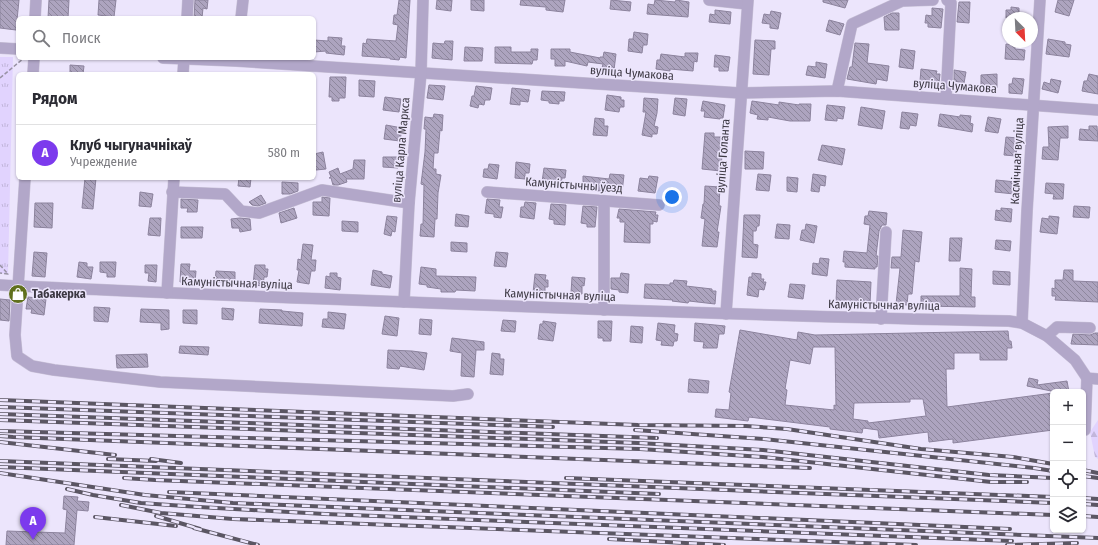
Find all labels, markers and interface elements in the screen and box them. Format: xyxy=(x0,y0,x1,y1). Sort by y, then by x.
north arrow xyxy=(1002,12,1038,48)
search box xyxy=(16,16,316,60)
icon: search xyxy=(30,27,52,49)
text: Поиск xyxy=(62,29,100,47)
street label: вуліца Чумакова xyxy=(590,63,675,83)
street label: вуліца Чумакова xyxy=(913,76,998,96)
text: Рядом xyxy=(32,88,77,109)
street label: вуліца Карла Маркса xyxy=(389,97,413,203)
street label: Касмічная вуліца xyxy=(1008,117,1026,205)
street label: вуліца Голанта xyxy=(713,118,733,194)
text: Клуб чыгуначнікаў xyxy=(70,136,192,154)
text: A xyxy=(41,145,49,160)
text: 580 m xyxy=(268,145,300,160)
text: Учреждение xyxy=(70,154,137,169)
street label: Камуністычны ўезд xyxy=(525,175,623,195)
your location xyxy=(662,187,682,207)
street label: Камуністычная вуліца xyxy=(181,274,293,292)
shop icon: Табакерка xyxy=(7,283,29,305)
street label: Камуністычная вуліца xyxy=(504,286,616,304)
place label: Табакерка xyxy=(32,287,86,301)
street label: Камуністычная вуліца xyxy=(828,297,940,313)
map controls xyxy=(1050,389,1086,533)
button: + xyxy=(1050,389,1086,425)
button: − xyxy=(1050,425,1086,461)
button: locate xyxy=(1050,461,1086,497)
button: layers xyxy=(1050,497,1086,533)
pin: A xyxy=(20,507,46,540)

